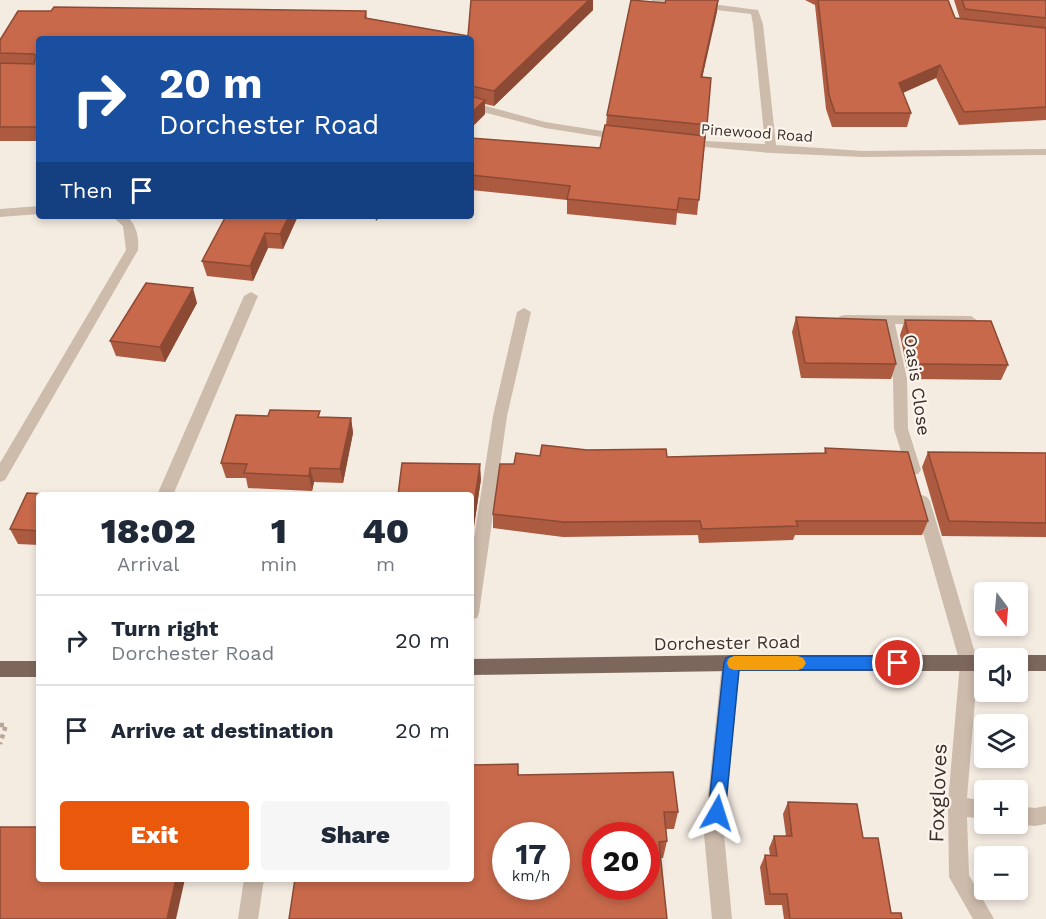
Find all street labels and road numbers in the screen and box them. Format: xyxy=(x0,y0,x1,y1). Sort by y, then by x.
street label: Pinewood Road xyxy=(700,120,814,146)
street label: Oasis Close xyxy=(900,333,935,437)
street label: Dorchester Road xyxy=(653,631,801,654)
street label: Foxgloves xyxy=(923,743,952,843)

